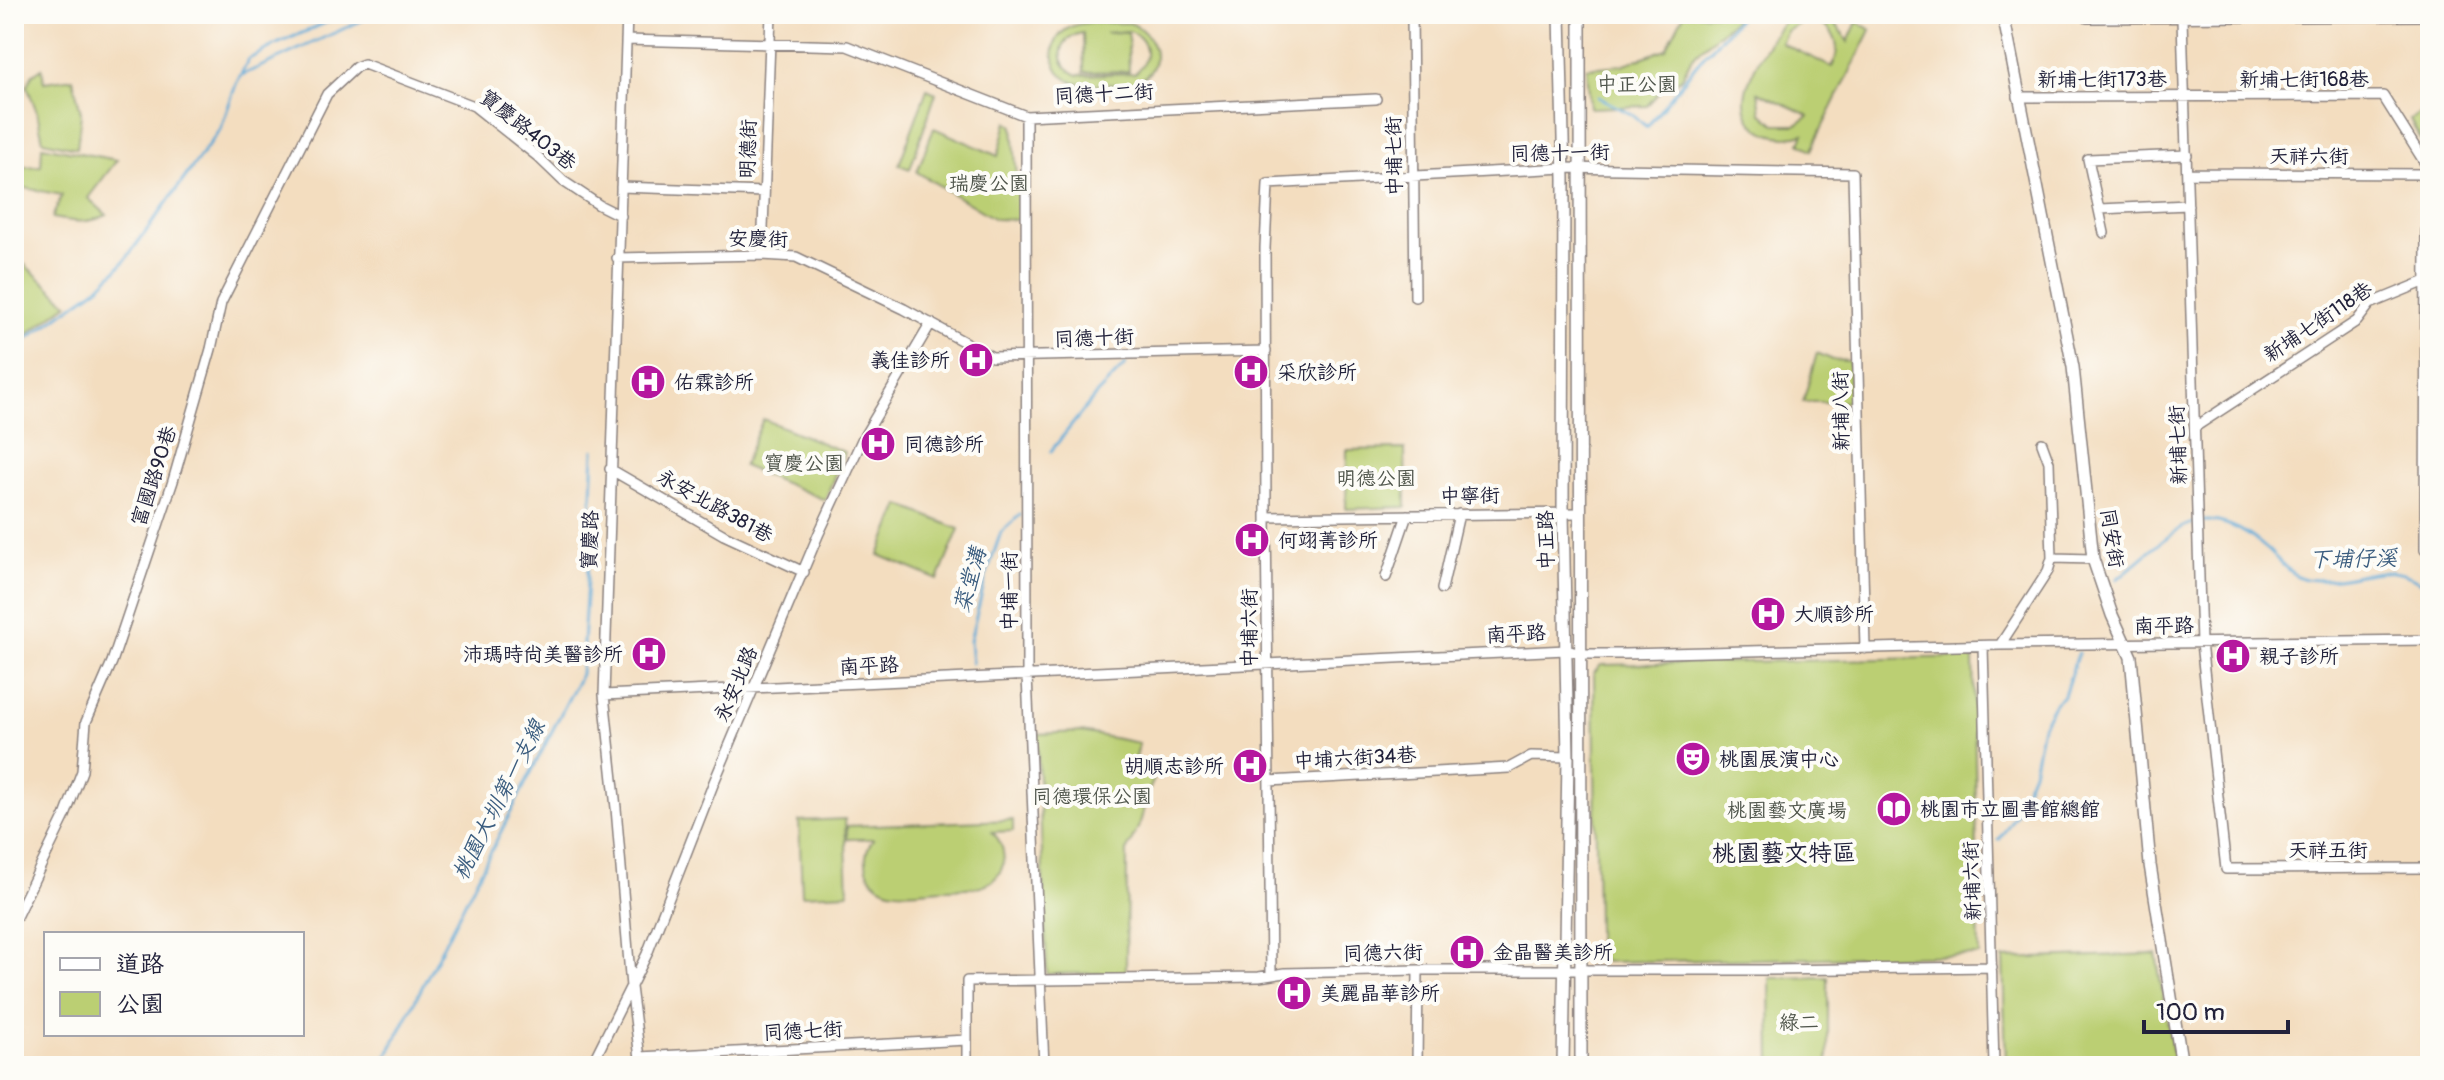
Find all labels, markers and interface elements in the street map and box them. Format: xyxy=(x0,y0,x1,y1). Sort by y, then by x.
street label: 新埔七街173巷 xyxy=(2037,67,2168,92)
street label: 新埔七街168巷 xyxy=(2239,67,2370,92)
park label: 中正公園 xyxy=(1597,72,1677,97)
street label: 同德十二街 xyxy=(1053,79,1155,109)
street label: 寶慶路403巷 xyxy=(474,84,582,176)
street label: 中埔七街 xyxy=(1381,116,1407,196)
street label: 明德街 xyxy=(734,119,762,179)
street label: 同德十一街 xyxy=(1510,140,1610,166)
street label: 天祥六街 xyxy=(2269,144,2349,169)
park label: 瑞慶公園 xyxy=(949,171,1029,196)
street label: 安慶街 xyxy=(728,226,788,252)
street label: 新埔七街118巷 xyxy=(2259,276,2378,368)
street label: 同德十街 xyxy=(1054,324,1134,352)
hospital icon: 義佳診所 xyxy=(957,341,995,379)
place label: 義佳診所 xyxy=(870,348,950,373)
hospital icon: 采欣診所 xyxy=(1232,353,1270,391)
place label: 采欣診所 xyxy=(1277,360,1357,385)
hospital icon: 佑霖診所 xyxy=(629,363,667,401)
place label: 佑霖診所 xyxy=(674,370,754,395)
street label: 新埔八街 xyxy=(1828,371,1854,451)
street label: 新埔七街 xyxy=(2164,405,2192,485)
street label: 富國路90巷 xyxy=(126,422,182,529)
hospital icon: 同德診所 xyxy=(859,425,897,463)
place label: 同德診所 xyxy=(904,432,984,457)
park label: 寶慶公園 xyxy=(764,451,844,476)
street label: 永安北路381巷 xyxy=(652,464,778,549)
park label: 明德公園 xyxy=(1336,466,1416,491)
street label: 中寧街 xyxy=(1440,483,1500,509)
street label: 同安街 xyxy=(2095,506,2129,570)
street label: 寶慶路 xyxy=(576,509,604,570)
street label: 中正路 xyxy=(1533,509,1559,570)
hospital icon: 何翊菁診所 xyxy=(1233,521,1271,559)
place label: 何翊菁診所 xyxy=(1278,528,1378,553)
water label: 菜堂溝 xyxy=(947,543,993,616)
water label: 下埔仔溪 xyxy=(2309,544,2398,574)
street label: 中埔一街 xyxy=(997,551,1022,631)
street label: 中埔六街 xyxy=(1237,588,1262,668)
hospital icon: 大順診所 xyxy=(1749,595,1787,633)
place label: 大順診所 xyxy=(1794,602,1874,627)
street label: 南平路 xyxy=(2134,613,2195,639)
street label: 南平路 xyxy=(1485,620,1548,648)
hospital icon: 沛瑪時尚美醫診所 xyxy=(630,635,668,673)
hospital icon: 親子診所 xyxy=(2214,637,2252,675)
street label: 永安北路 xyxy=(709,641,764,726)
place label: 沛瑪時尚美醫診所 xyxy=(463,642,623,667)
place label: 親子診所 xyxy=(2259,644,2339,669)
street label: 南平路 xyxy=(838,652,901,680)
water label: 桃園大圳第一支線 xyxy=(447,714,552,885)
theatre icon: 桃園展演中心 xyxy=(1674,740,1712,778)
street label: 中埔六街34巷 xyxy=(1293,742,1418,774)
hospital icon: 胡順志診所 xyxy=(1231,747,1269,785)
place label: 桃園展演中心 xyxy=(1719,747,1839,772)
place label: 胡順志診所 xyxy=(1124,754,1224,779)
park label: 同德環保公園 xyxy=(1032,784,1152,809)
library icon: 桃園市立圖書館總館 xyxy=(1875,790,1913,828)
place label: 桃園市立圖書館總館 xyxy=(1920,797,2100,822)
park label: 桃園藝文廣場 xyxy=(1727,798,1847,823)
street label: 天祥五街 xyxy=(2288,838,2368,863)
district label: 桃園藝文特區 xyxy=(1712,839,1856,868)
street label: 新埔六街 xyxy=(1958,841,1986,921)
legend xyxy=(44,932,304,1036)
hospital icon: 金晶醫美診所 xyxy=(1448,933,1486,971)
street label: 同德六街 xyxy=(1343,940,1423,966)
place label: 金晶醫美診所 xyxy=(1493,940,1613,965)
text: 道路 xyxy=(116,950,164,979)
hospital icon: 美麗晶華診所 xyxy=(1275,974,1313,1012)
place label: 美麗晶華診所 xyxy=(1320,981,1440,1006)
scale bar xyxy=(2144,984,2288,1034)
text: 公園 xyxy=(116,990,164,1019)
text: 100 m xyxy=(2156,998,2225,1027)
park label: 綠二 xyxy=(1779,1010,1819,1035)
street label: 同德七街 xyxy=(762,1016,844,1046)

